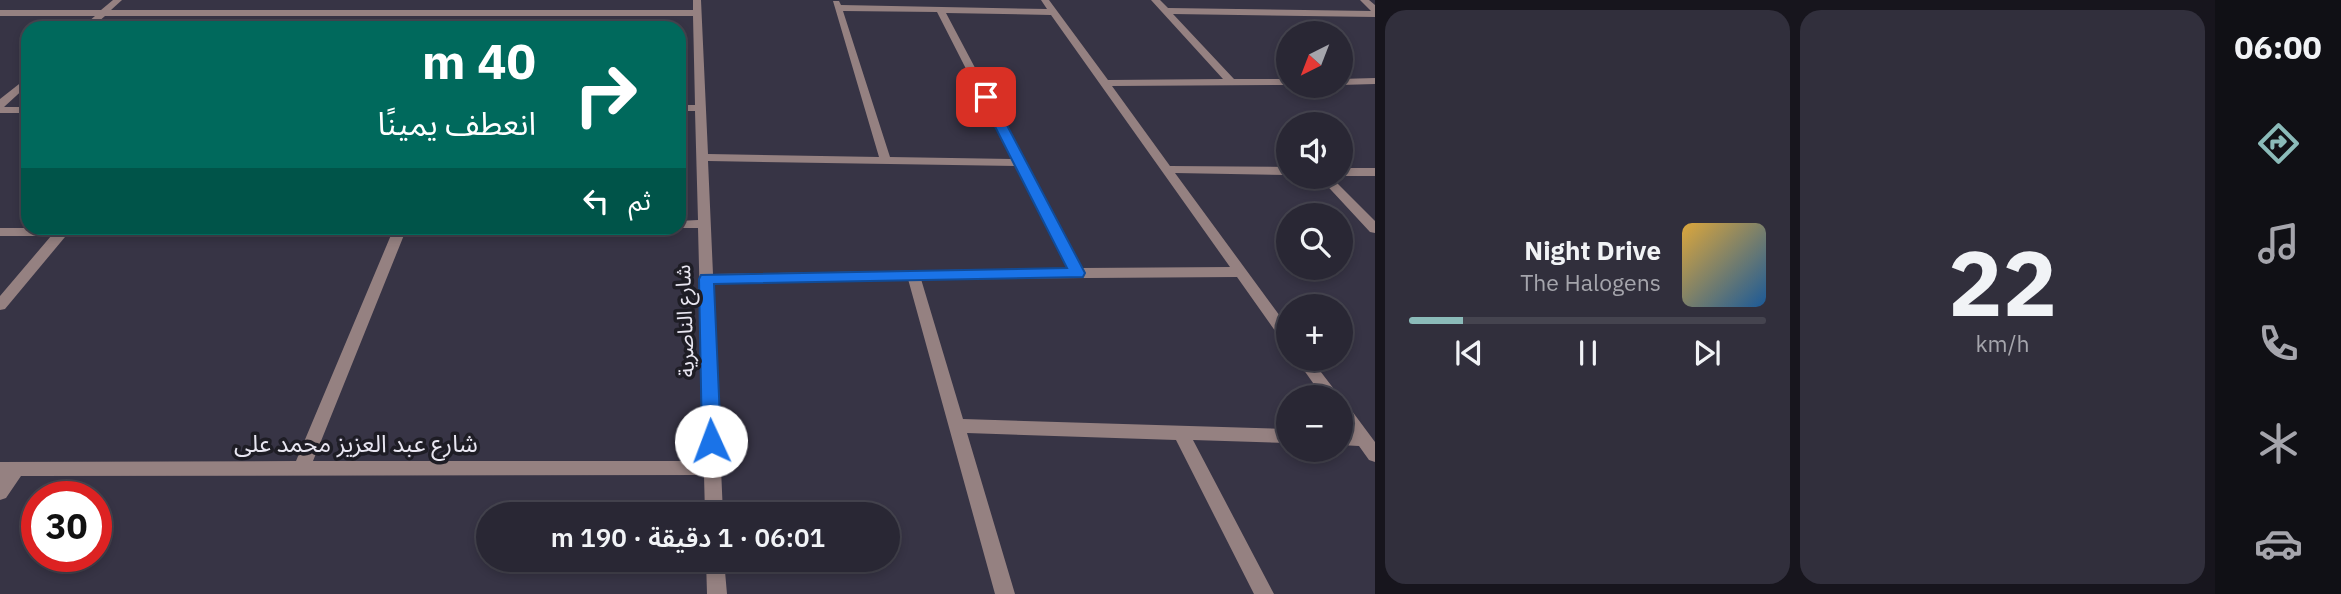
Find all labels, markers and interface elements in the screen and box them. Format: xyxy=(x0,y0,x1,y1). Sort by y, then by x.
north arrow xyxy=(1276,21,1353,98)
map controls xyxy=(1276,21,1353,462)
text: 06:00 xyxy=(2234,26,2322,68)
text: 40 m xyxy=(422,29,536,92)
icon: right xyxy=(560,49,651,140)
pin xyxy=(956,67,1016,127)
icon: arrive xyxy=(967,78,1005,116)
text: انعطف يمينًا xyxy=(377,102,536,144)
button: sound xyxy=(1276,112,1353,189)
icon: directions xyxy=(2254,119,2303,168)
icon: left xyxy=(577,182,615,220)
text: ثم xyxy=(629,183,651,217)
button: search xyxy=(1276,203,1353,280)
icon: music xyxy=(2254,219,2303,268)
text: 22 xyxy=(1948,223,2057,341)
text: Night Drive xyxy=(1524,233,1661,267)
street label: شارع الناصرية xyxy=(668,264,702,378)
text: The Halogens xyxy=(1520,267,1661,297)
button: + xyxy=(1276,294,1353,371)
icon: phone xyxy=(2254,319,2303,368)
text: km/h xyxy=(1975,328,2030,358)
icon: previous xyxy=(1450,334,1488,372)
icon: pause xyxy=(1569,334,1607,372)
icon: next xyxy=(1688,334,1726,372)
button: − xyxy=(1276,385,1353,462)
position arrow xyxy=(674,404,748,478)
icon: climate xyxy=(2254,419,2303,468)
street label: شارع عبد العزيز محمد على xyxy=(234,427,478,461)
speed limit sign: 30 xyxy=(21,481,112,572)
icon: car xyxy=(2254,519,2303,568)
text: 06:01 · 1 دقيقة · 190 m xyxy=(551,520,825,554)

